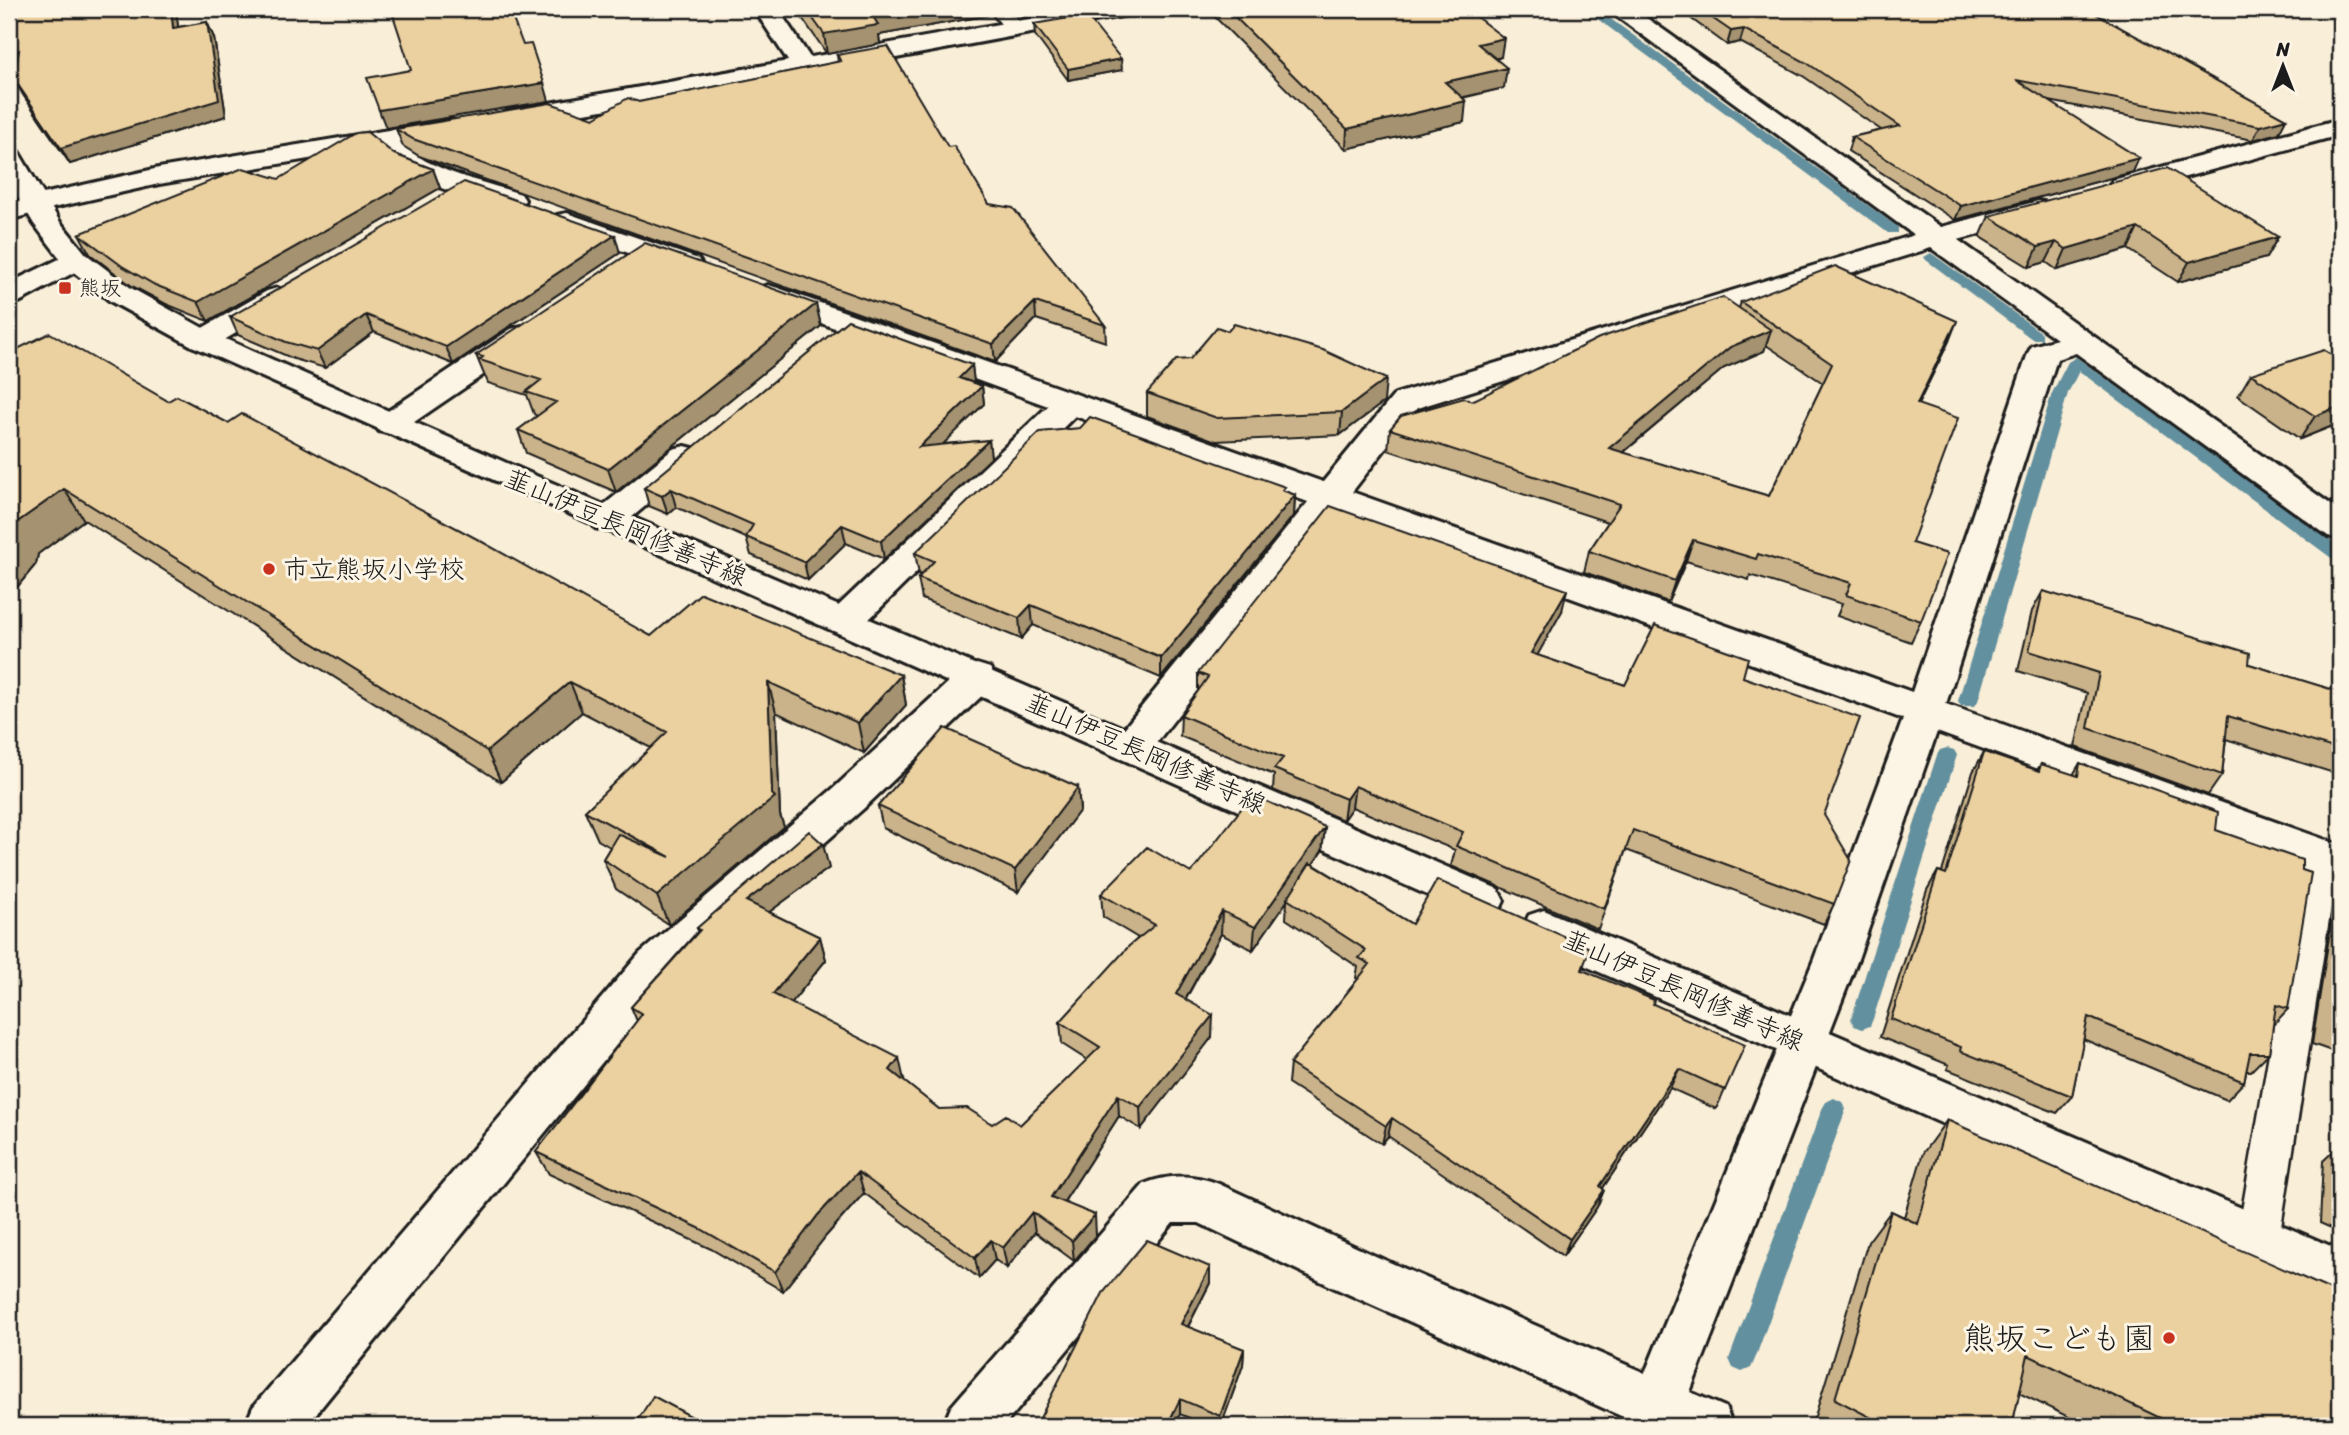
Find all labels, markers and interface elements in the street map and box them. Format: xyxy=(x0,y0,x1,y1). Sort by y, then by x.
north arrow xyxy=(2248,32,2318,102)
text: N xyxy=(2275,33,2290,66)
place label: 熊坂 xyxy=(79,269,121,307)
marker: 熊坂 xyxy=(57,280,73,296)
street label: 韮山伊豆長岡修善寺線 xyxy=(497,455,755,599)
place label: 市立熊坂小学校 xyxy=(283,546,465,592)
marker: 市立熊坂小学校 xyxy=(261,561,277,577)
street label: 韮山伊豆長岡修善寺線 xyxy=(1018,679,1274,827)
street label: 韮山伊豆長岡修善寺線 xyxy=(1556,916,1812,1064)
place label: 熊坂こども園 xyxy=(1963,1310,2155,1367)
marker: 熊坂こども園 xyxy=(2161,1330,2177,1346)

